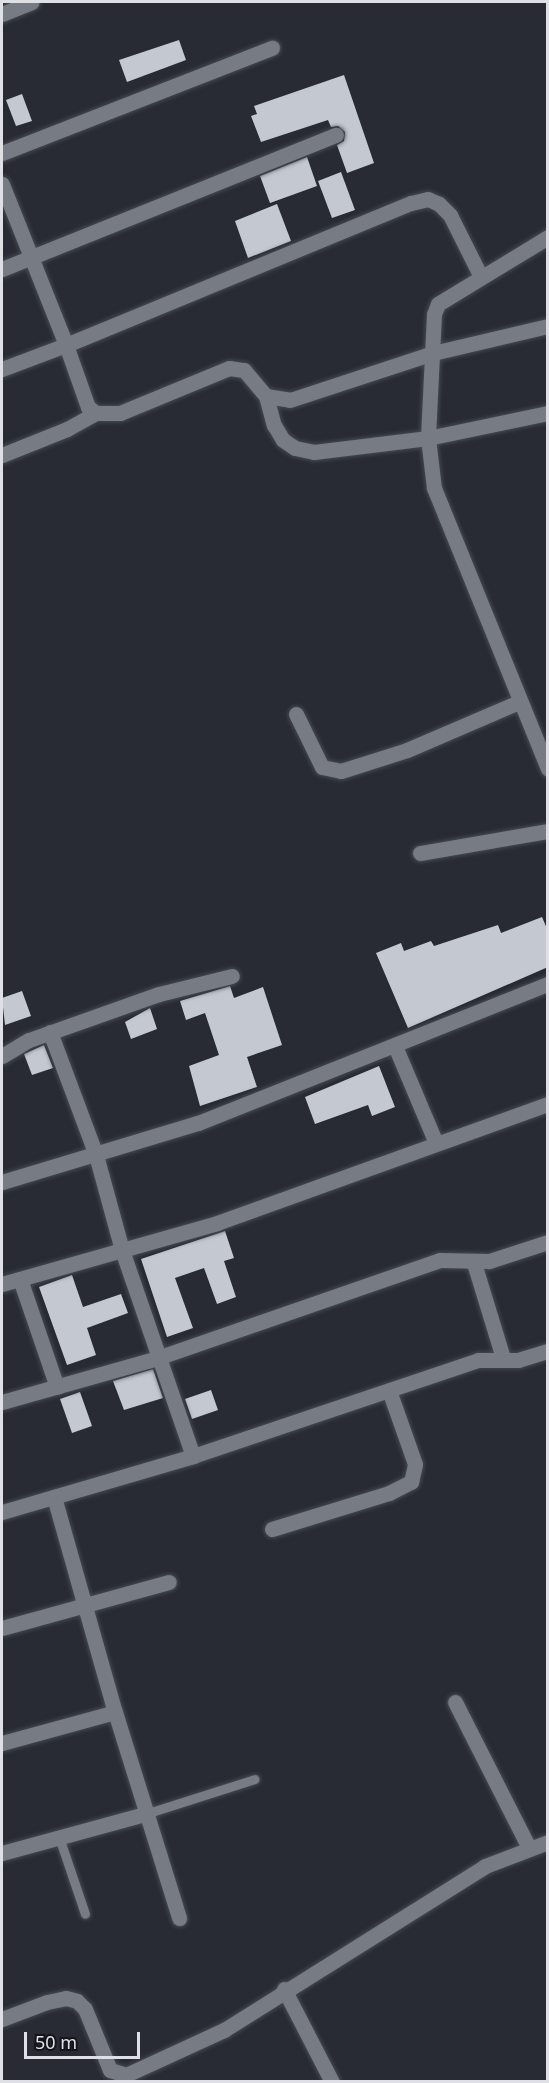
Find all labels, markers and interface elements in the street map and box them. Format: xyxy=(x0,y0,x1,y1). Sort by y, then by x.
scale bar xyxy=(27,2020,142,2058)
text: 50 m xyxy=(35,2030,77,2054)

